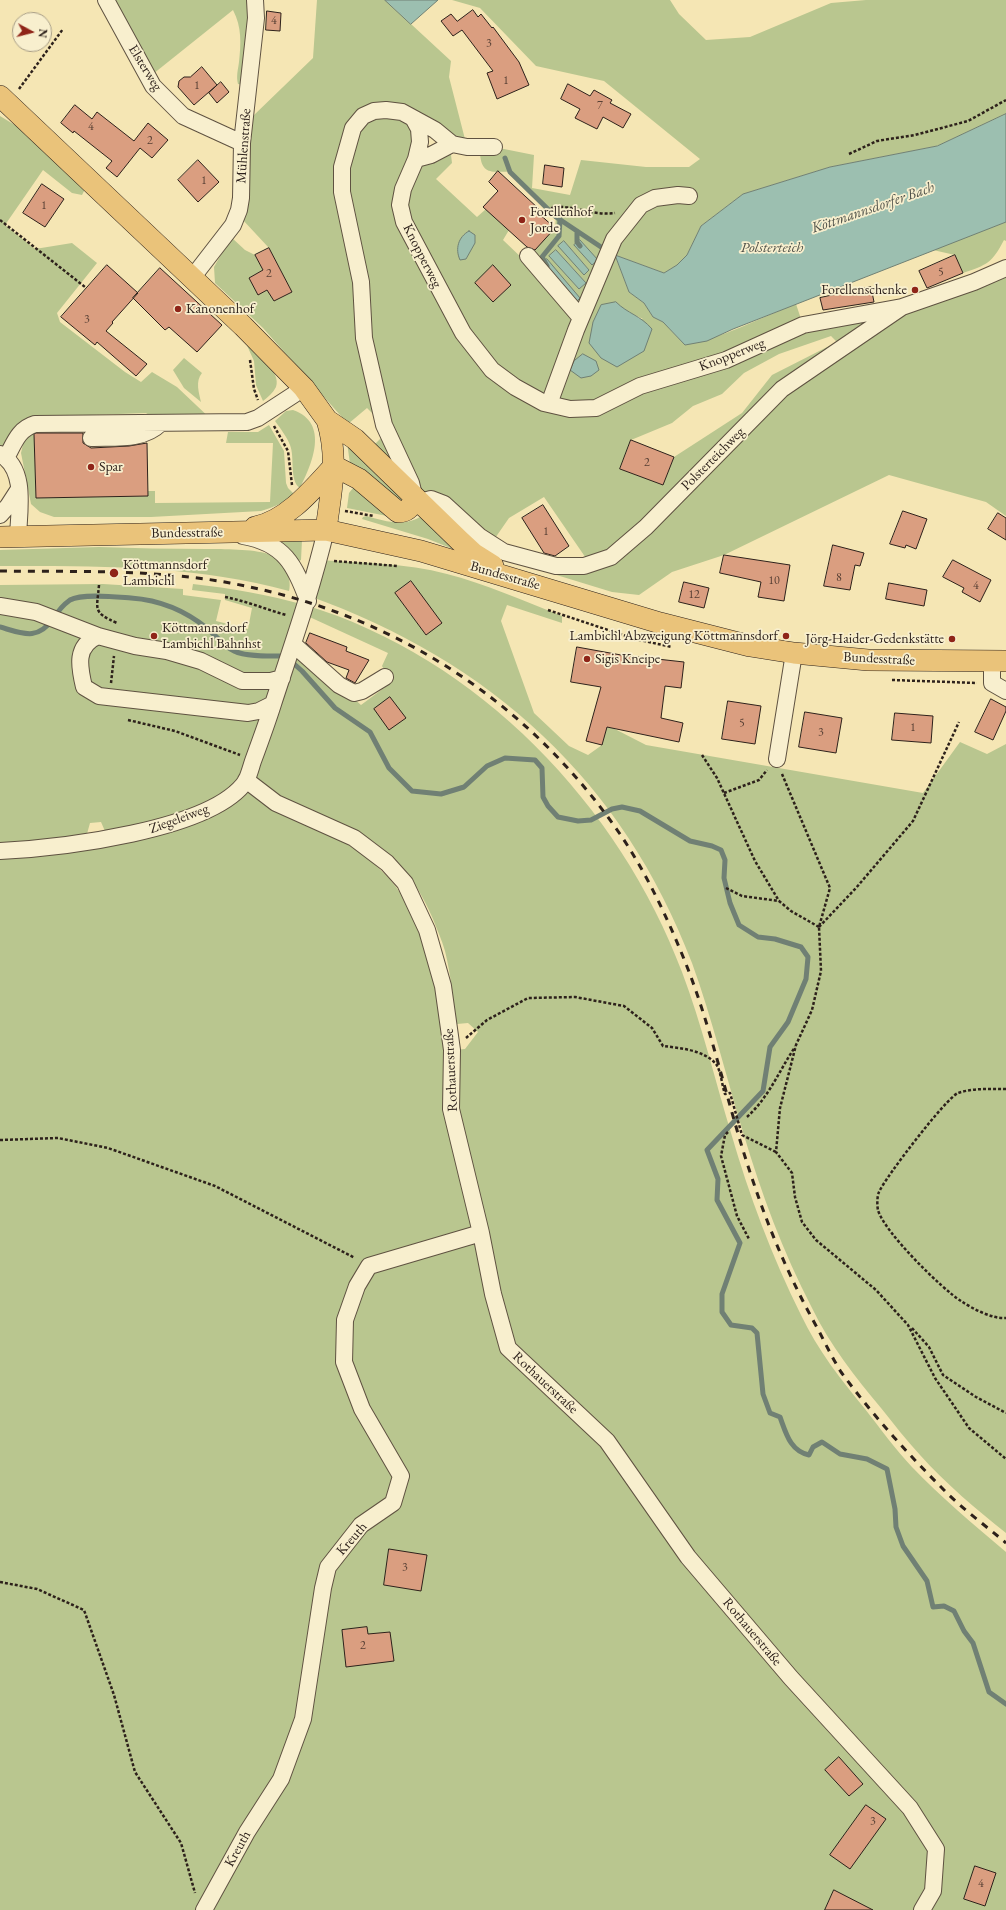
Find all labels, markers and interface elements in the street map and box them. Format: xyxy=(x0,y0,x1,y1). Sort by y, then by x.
north arrow xyxy=(12,12,52,52)
house number: 4 xyxy=(271,14,277,28)
text: N xyxy=(35,28,50,39)
house number: 3 xyxy=(486,37,492,51)
street label: Elsterweg xyxy=(124,42,166,94)
house number: 1 xyxy=(503,74,509,88)
house number: 1 xyxy=(194,79,200,93)
house number: 7 xyxy=(597,99,603,113)
street label: Mühlenstraße xyxy=(233,108,255,184)
house number: 4 xyxy=(88,120,94,134)
house number: 2 xyxy=(147,134,153,148)
house number: 1 xyxy=(201,174,207,188)
water label: Köttmannsdorfer Bach xyxy=(809,179,937,237)
house number: 1 xyxy=(41,199,47,213)
place label: Forellenhof Jorde xyxy=(530,204,592,236)
marker: Forellenhof Jorde xyxy=(517,215,527,225)
street label: Knopperweg xyxy=(399,221,445,291)
water label: Polsterteich xyxy=(741,239,803,257)
house number: 5 xyxy=(938,265,944,279)
house number: 2 xyxy=(266,267,272,281)
place label: Forellenschenke xyxy=(821,282,907,298)
marker: Forellenschenke xyxy=(910,285,920,295)
place label: Kanonenhof xyxy=(186,301,254,317)
marker: Kanonenhof xyxy=(173,304,183,314)
house number: 3 xyxy=(84,313,90,327)
street label: Knopperweg xyxy=(697,335,767,375)
street label: Polsterteichweg xyxy=(678,424,748,494)
house number: 2 xyxy=(644,456,650,470)
place label: Spar xyxy=(99,459,123,475)
marker: Spar xyxy=(86,462,96,472)
street label: Bundesstraße xyxy=(151,524,223,542)
house number: 1 xyxy=(543,525,549,539)
place label: Köttmannsdorf Lambichl xyxy=(123,557,207,590)
street label: Bundesstraße xyxy=(468,558,542,594)
marker: Köttmannsdorf Lambichl xyxy=(108,567,120,579)
house number: 8 xyxy=(836,571,842,585)
house number: 10 xyxy=(768,574,780,588)
house number: 4 xyxy=(973,579,979,593)
house number: 12 xyxy=(688,588,700,602)
place label: Köttmannsdorf Lambichl Bahnhst xyxy=(162,620,261,652)
place label: Lambichl Abzweigung Köttmannsdorf xyxy=(570,628,778,644)
marker: Köttmannsdorf Lambichl Bahnhst xyxy=(149,631,159,641)
marker: Lambichl Abzweigung Köttmannsdorf xyxy=(781,631,791,641)
place label: Jörg-Haider-Gedenkstätte xyxy=(806,631,944,647)
marker: Jörg-Haider-Gedenkstätte xyxy=(947,634,957,644)
street label: Bundesstraße xyxy=(843,649,915,669)
place label: Sigis Kneipe xyxy=(595,651,660,667)
marker: Sigis Kneipe xyxy=(582,654,592,664)
house number: 5 xyxy=(739,716,745,730)
house number: 1 xyxy=(910,721,916,735)
house number: 3 xyxy=(818,726,824,740)
street label: Ziegeleiweg xyxy=(147,801,211,837)
street label: Rothauerstraße xyxy=(440,1028,462,1112)
street label: Rothauerstraße xyxy=(509,1348,581,1418)
street label: Kreuth xyxy=(333,1519,371,1559)
house number: 3 xyxy=(402,1561,408,1575)
street label: Rothauerstraße xyxy=(719,1595,785,1669)
house number: 2 xyxy=(360,1639,366,1653)
house number: 3 xyxy=(870,1815,876,1829)
street label: Kreuth xyxy=(221,1828,255,1870)
house number: 4 xyxy=(978,1877,984,1891)

